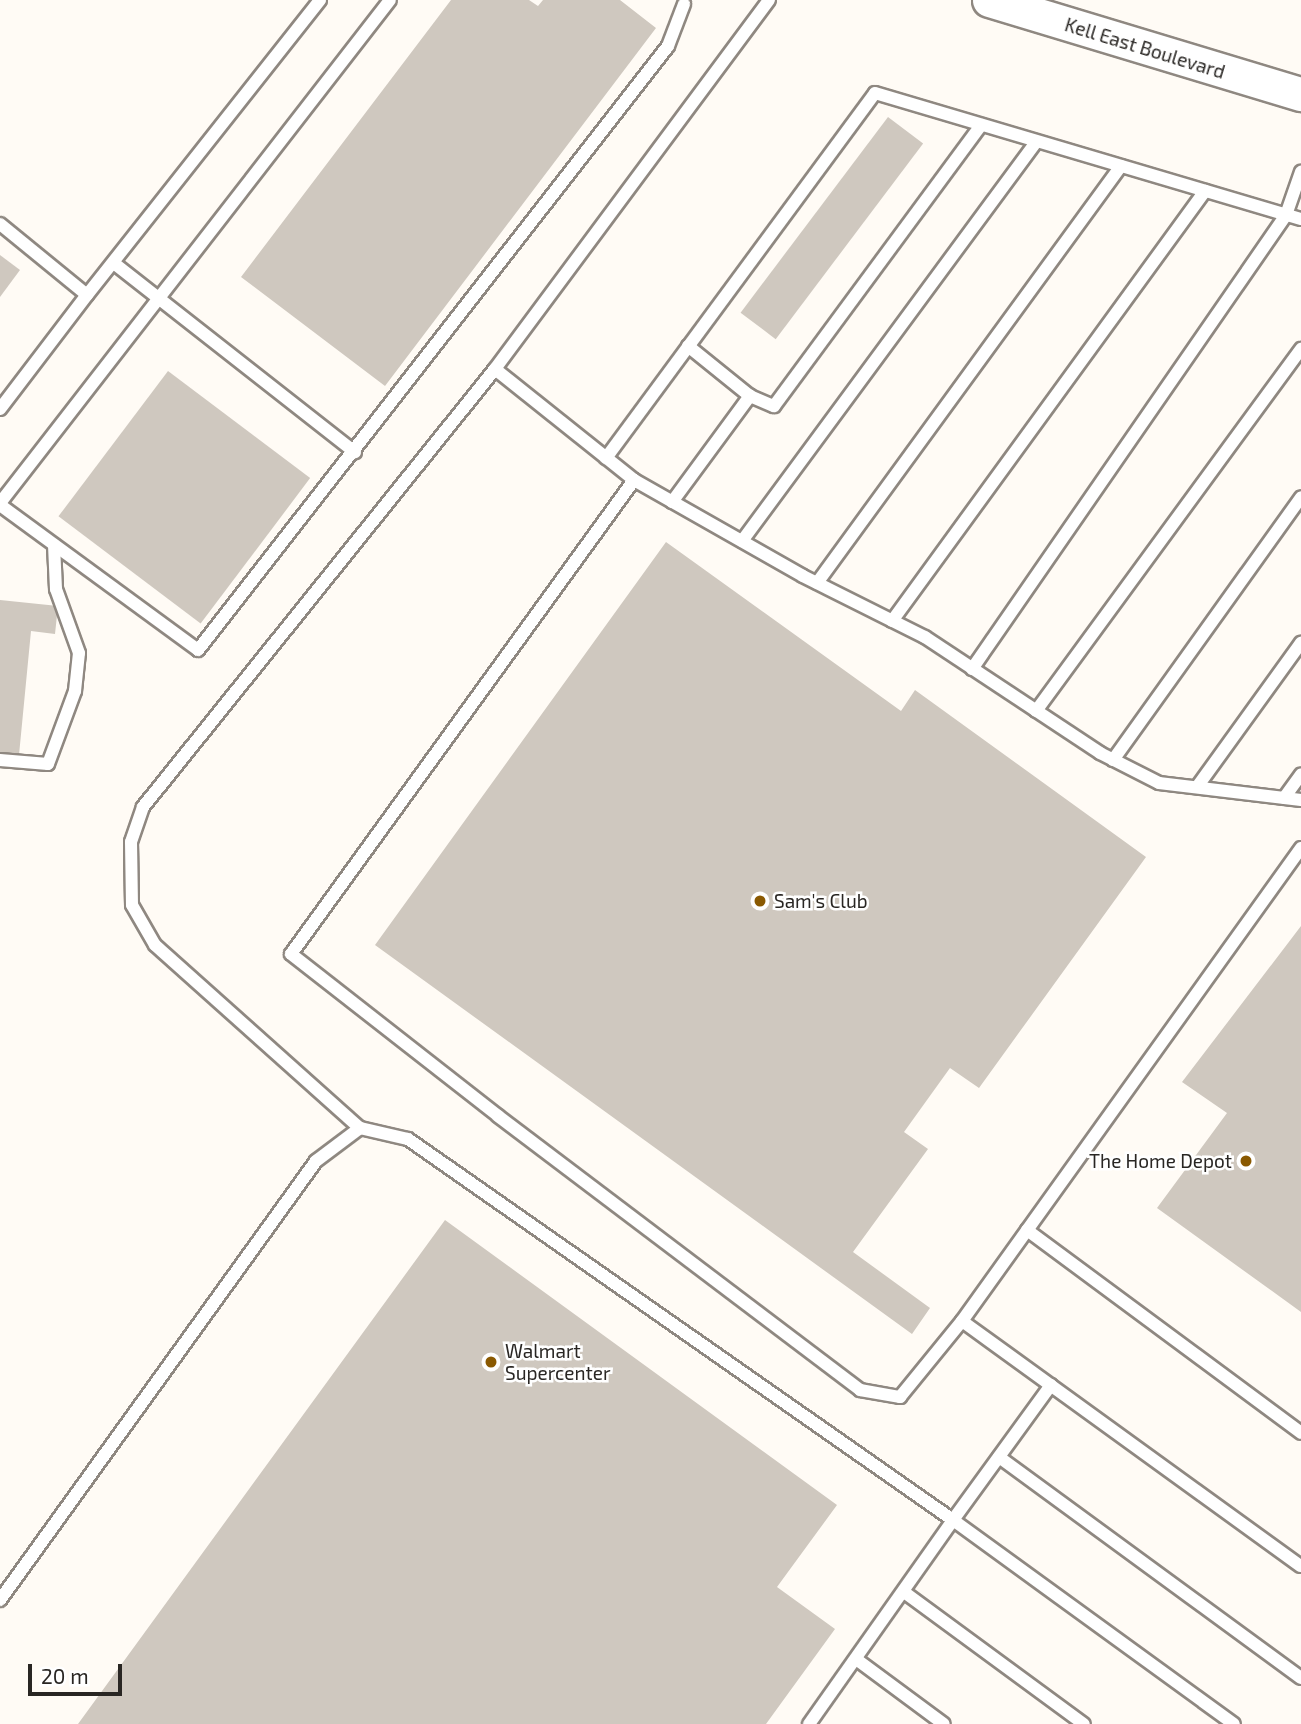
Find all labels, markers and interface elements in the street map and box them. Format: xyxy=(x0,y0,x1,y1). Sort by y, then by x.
street label: Kell East Boulevard xyxy=(1062,13,1228,83)
place label: Sam's Club xyxy=(774,890,868,912)
marker: Sam's Club xyxy=(752,893,768,909)
place label: The Home Depot xyxy=(1089,1150,1232,1172)
marker: The Home Depot xyxy=(1238,1153,1254,1169)
place label: Walmart Supercenter xyxy=(505,1340,611,1384)
marker: Walmart Supercenter xyxy=(483,1354,499,1370)
scale bar xyxy=(32,1650,126,1694)
text: 20 m xyxy=(41,1663,89,1688)

